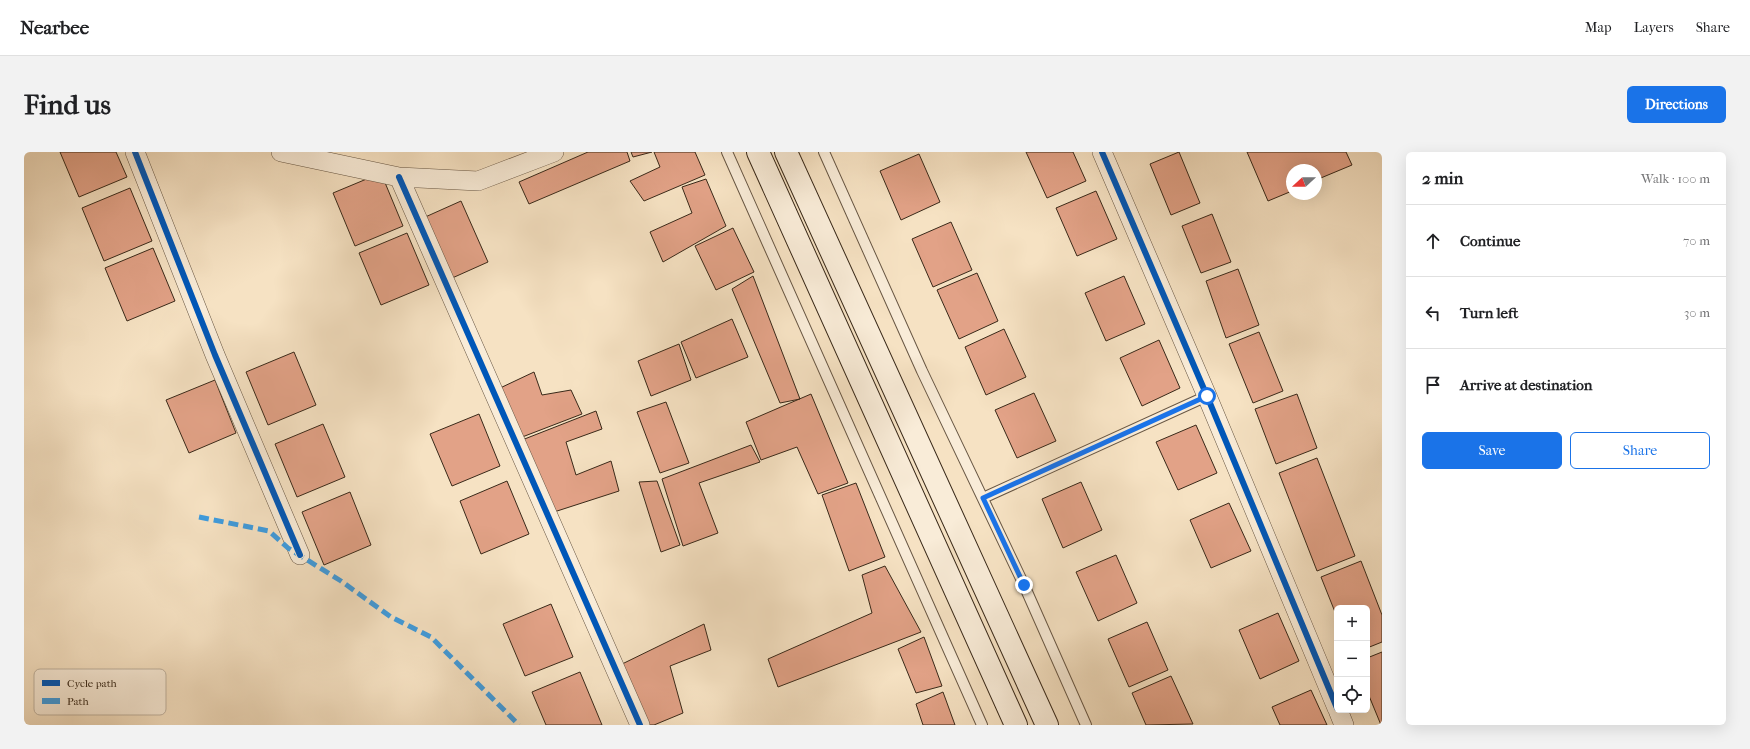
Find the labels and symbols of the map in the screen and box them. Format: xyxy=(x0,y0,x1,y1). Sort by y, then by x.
north arrow xyxy=(1286,164,1322,200)
route start xyxy=(1198,387,1216,405)
route end xyxy=(1015,576,1033,594)
legend xyxy=(34,669,166,715)
text: Cycle path xyxy=(67,677,118,690)
text: Path xyxy=(67,695,90,708)

